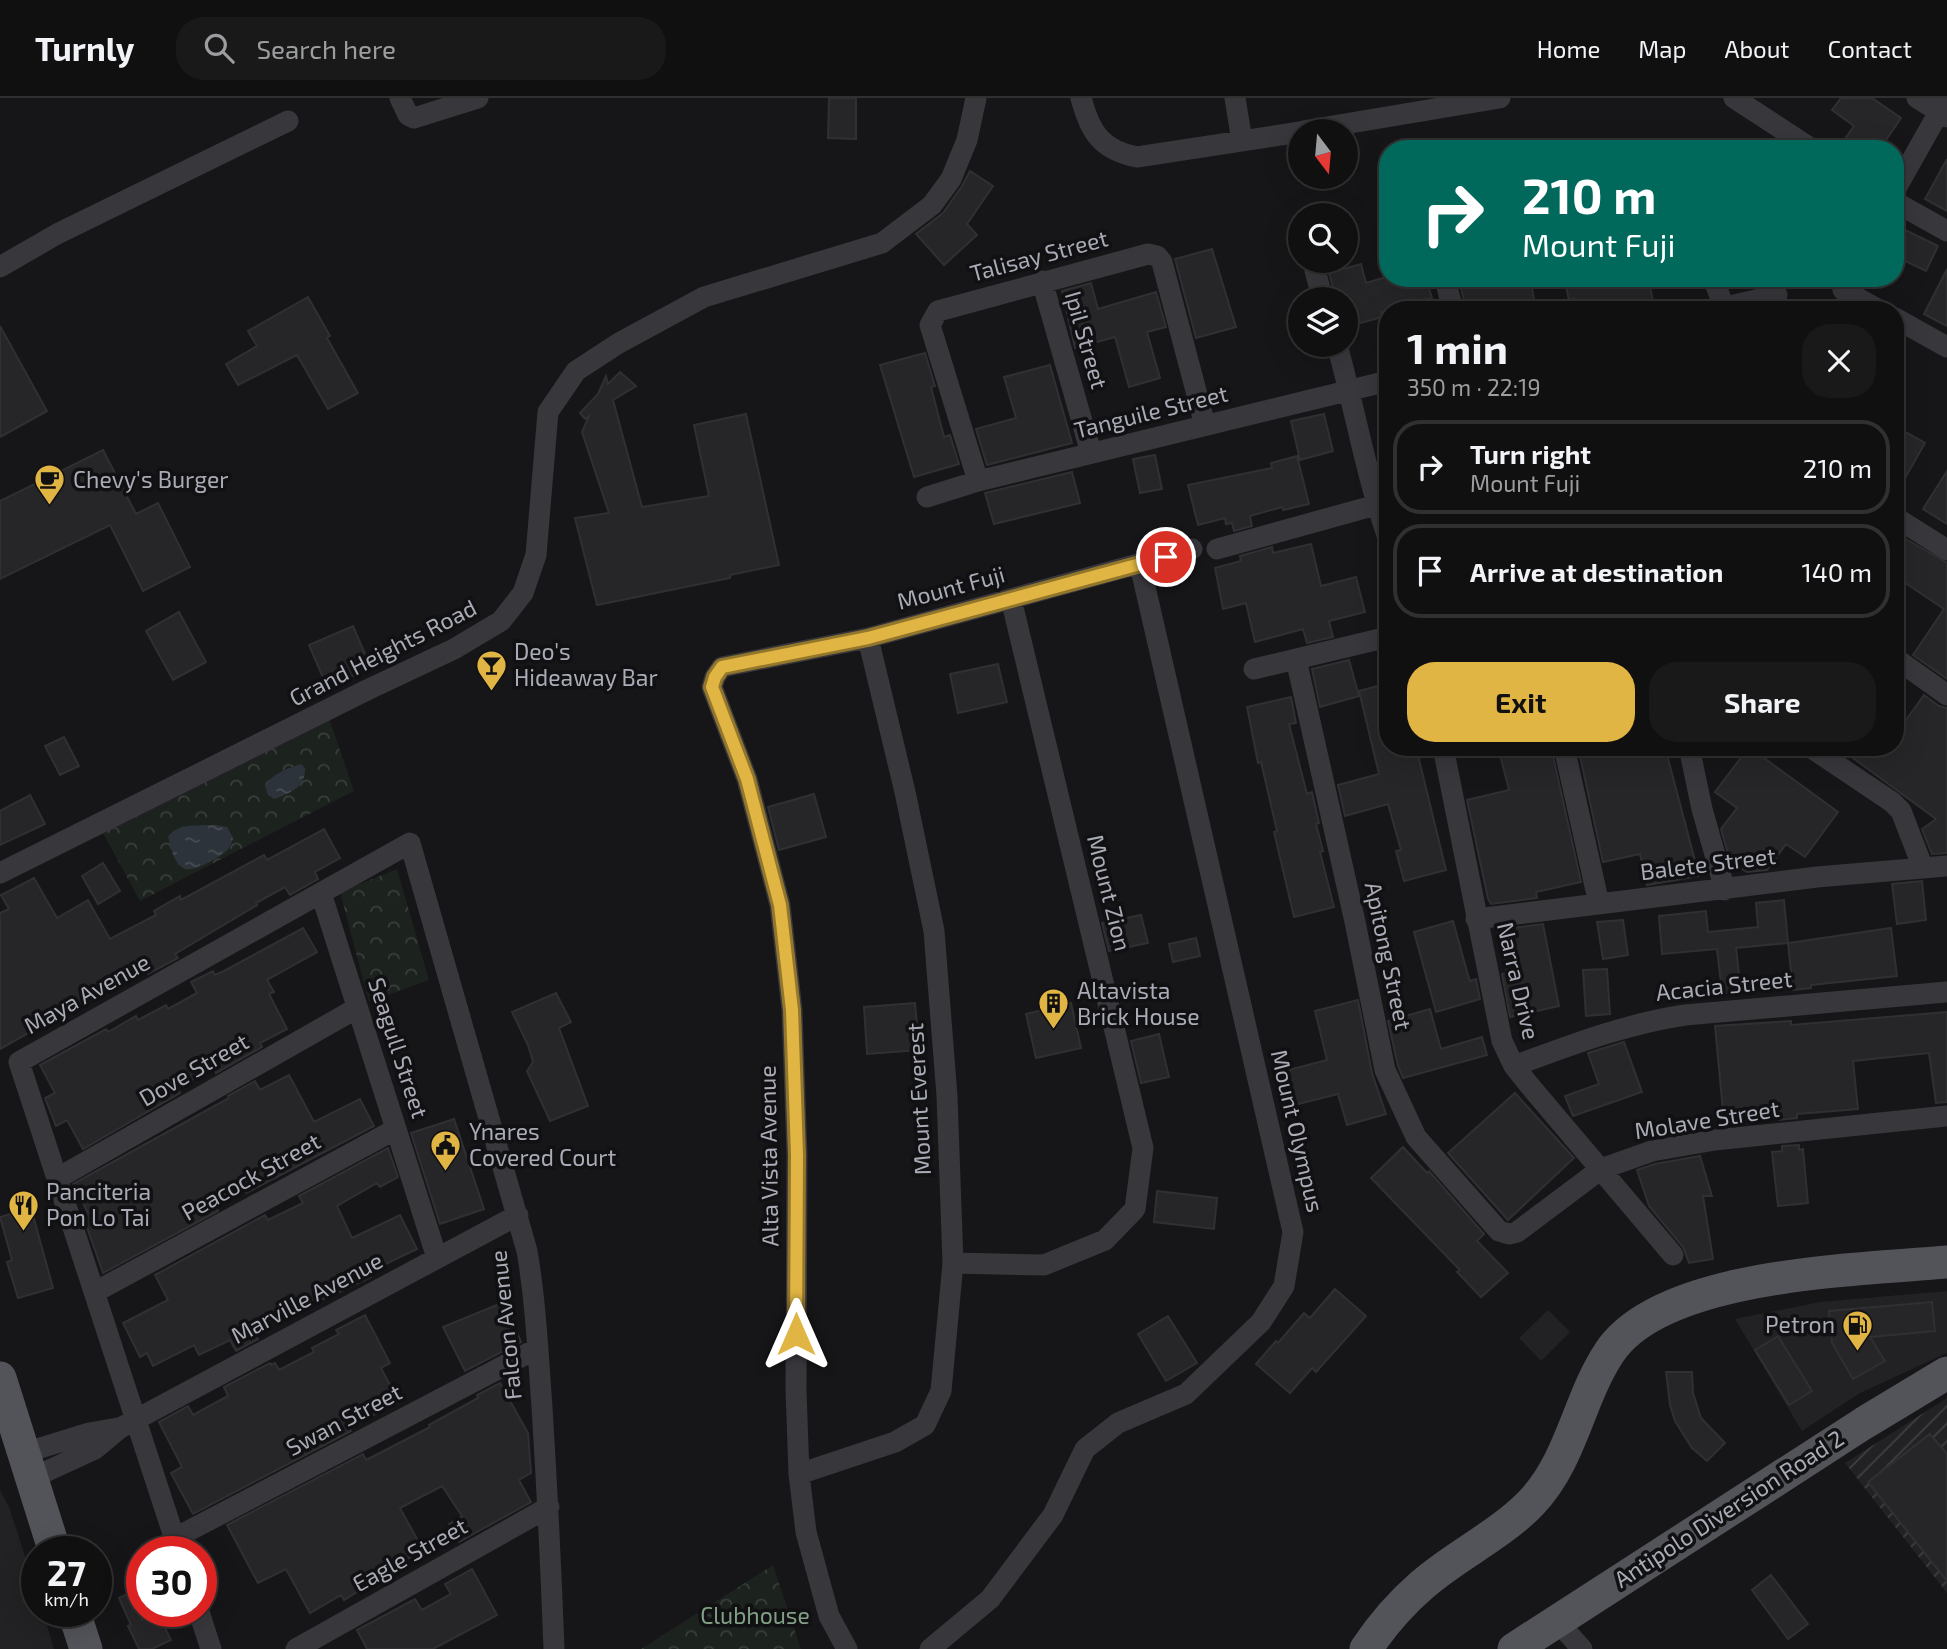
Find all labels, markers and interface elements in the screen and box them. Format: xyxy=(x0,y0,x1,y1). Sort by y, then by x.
search box xyxy=(176,17,666,80)
text: Turnly xyxy=(35,28,134,68)
icon: search xyxy=(200,29,238,67)
text: Search here xyxy=(256,33,396,64)
text: Home xyxy=(1537,34,1600,63)
text: Map xyxy=(1638,34,1686,63)
text: About xyxy=(1724,34,1790,63)
text: Contact xyxy=(1828,34,1912,63)
north arrow xyxy=(1288,119,1358,189)
map controls xyxy=(1288,119,1358,357)
text: 210 m xyxy=(1522,165,1656,224)
icon: right xyxy=(1407,168,1498,259)
button: search xyxy=(1288,203,1358,273)
street label: Talisay Street xyxy=(967,223,1111,287)
text: Mount Fuji xyxy=(1522,225,1675,263)
button: layers xyxy=(1288,287,1358,357)
street label: Ipil Street xyxy=(1060,288,1114,392)
text: 1 min xyxy=(1407,322,1508,372)
button: close xyxy=(1802,324,1876,398)
text: 350 m · 22:19 xyxy=(1407,373,1541,401)
street label: Tanguile Street xyxy=(1071,378,1231,444)
text: Turn right xyxy=(1470,438,1591,469)
icon: right xyxy=(1411,448,1449,486)
text: 210 m xyxy=(1803,452,1872,483)
cafe icon: Chevy's Burger xyxy=(33,463,67,507)
place label: Chevy's Burger xyxy=(73,465,229,493)
text: Mount Fuji xyxy=(1470,469,1580,497)
pin xyxy=(1136,527,1196,587)
icon: arrive xyxy=(1147,538,1185,576)
icon: arrive xyxy=(1411,552,1449,590)
text: Arrive at destination xyxy=(1470,556,1723,587)
text: 140 m xyxy=(1801,556,1872,587)
street label: Mount Fuji xyxy=(894,559,1008,615)
street label: Grand Heights Road xyxy=(284,593,481,711)
place label: Deo's Hideaway Bar xyxy=(514,637,658,691)
bar icon: Deo's Hideaway Bar xyxy=(474,648,508,692)
button: Exit xyxy=(1407,662,1635,742)
button: Share xyxy=(1649,662,1876,742)
street label: Mount Zion xyxy=(1082,832,1138,954)
street label: Balete Street xyxy=(1639,841,1777,885)
street label: Apitong Street xyxy=(1360,879,1418,1033)
street label: Narra Drive xyxy=(1492,919,1546,1042)
street label: Maya Avenue xyxy=(19,947,154,1039)
street label: Acacia Street xyxy=(1654,964,1794,1006)
street label: Seagull Street xyxy=(363,974,435,1122)
place label: Altavista Brick House xyxy=(1077,976,1200,1030)
building icon: Altavista Brick House xyxy=(1037,987,1071,1031)
street label: Mount Everest xyxy=(900,1022,936,1176)
street label: Dove Street xyxy=(134,1026,253,1112)
street label: Mount Olympus xyxy=(1266,1047,1330,1215)
street label: Alta Vista Avenue xyxy=(752,1065,784,1247)
street label: Molave Street xyxy=(1632,1094,1781,1144)
place label: Ynares Covered Court xyxy=(469,1117,617,1171)
street label: Peacock Street xyxy=(176,1126,325,1226)
public building icon: Ynares Covered Court xyxy=(429,1128,463,1172)
place label: Panciteria Pon Lo Tai xyxy=(46,1177,151,1231)
restaurant icon: Panciteria Pon Lo Tai xyxy=(6,1188,40,1232)
street label: Marville Avenue xyxy=(226,1245,387,1349)
street label: Falcon Avenue xyxy=(483,1249,527,1401)
position arrow xyxy=(759,1297,833,1371)
fuel station icon: Petron xyxy=(1841,1308,1875,1352)
place label: Petron xyxy=(1765,1310,1835,1338)
street label: Swan Street xyxy=(281,1377,406,1461)
street label: Antipolo Diversion Road 2 xyxy=(1608,1423,1849,1593)
street label: Eagle Street xyxy=(347,1511,472,1597)
speed limit sign: 30 xyxy=(126,1536,217,1627)
text: 27 xyxy=(47,1551,86,1593)
text: km/h xyxy=(44,1588,89,1610)
park label: Clubhouse xyxy=(700,1601,810,1629)

